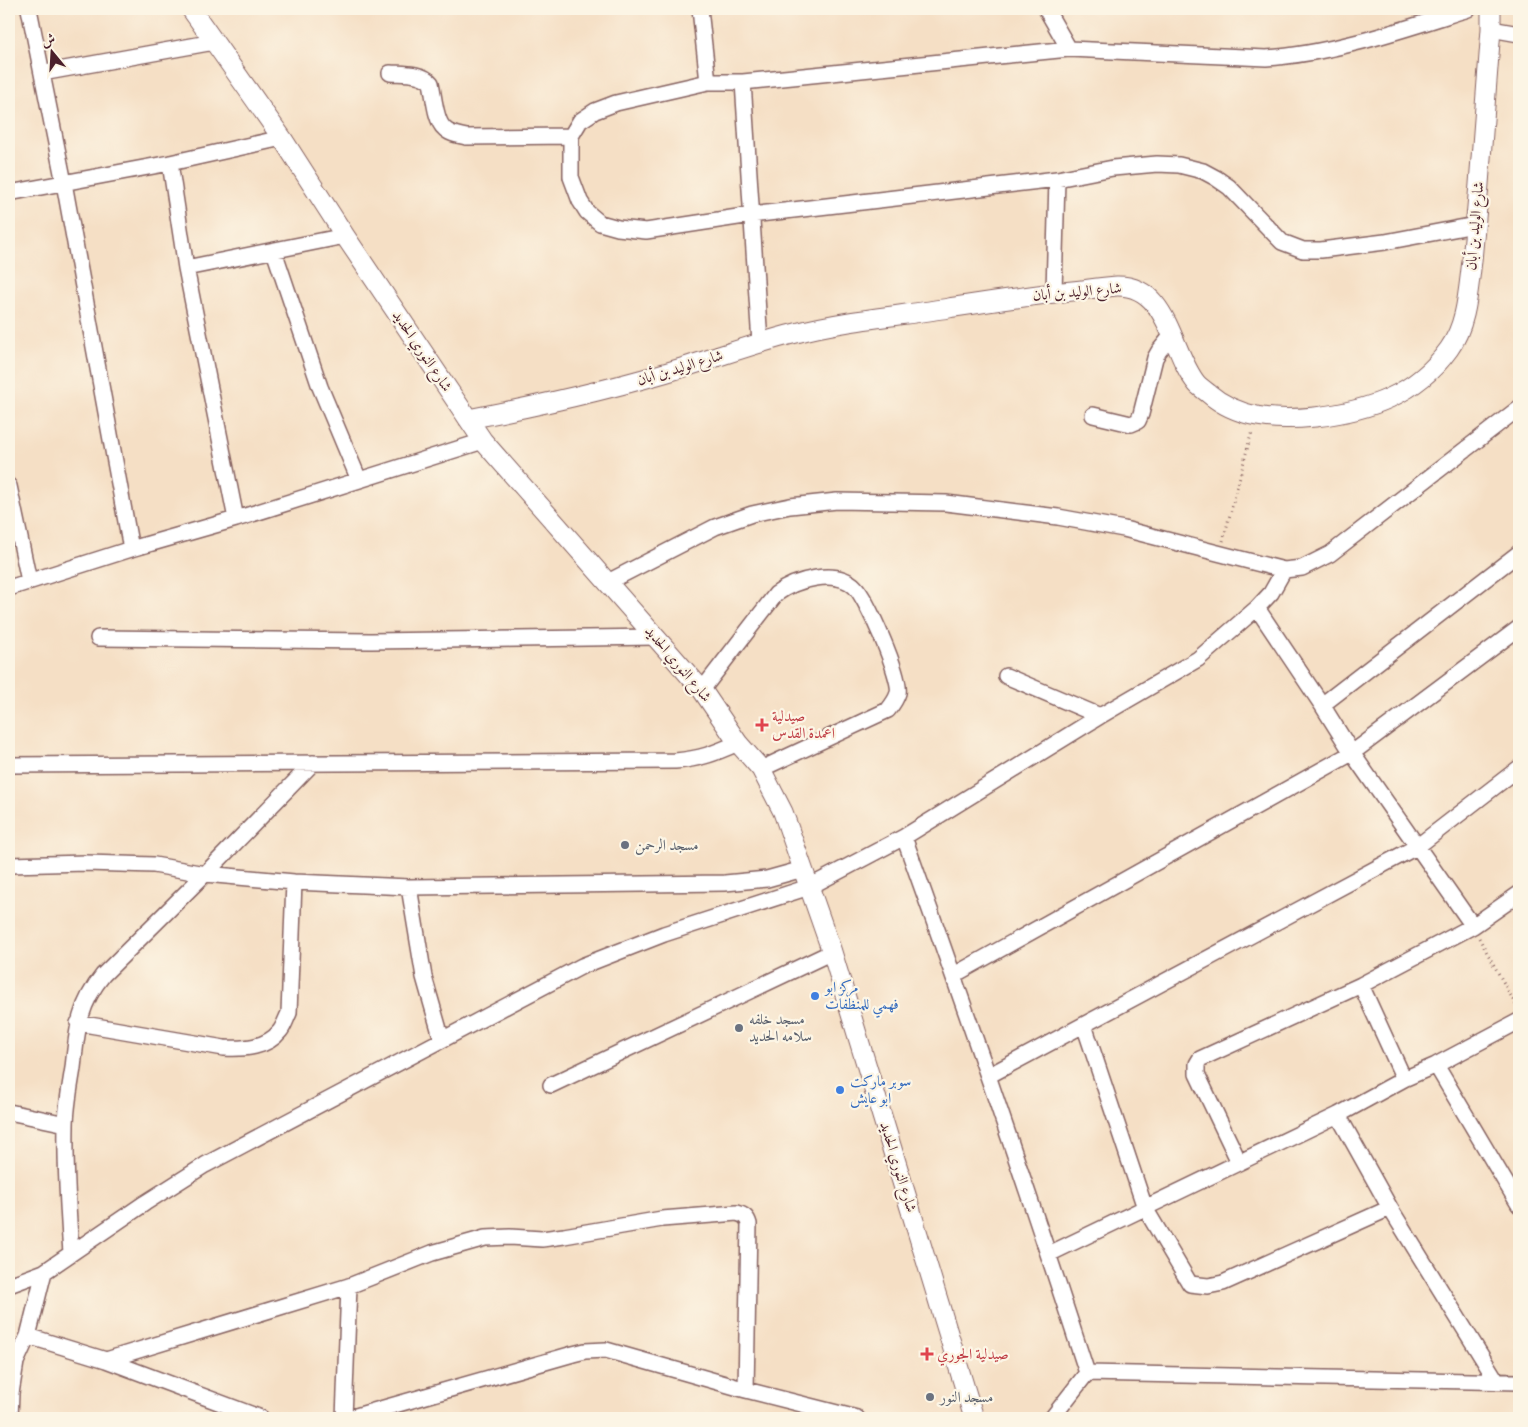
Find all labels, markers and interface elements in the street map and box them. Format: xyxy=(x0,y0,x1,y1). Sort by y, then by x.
north arrow xyxy=(28,28,78,78)
text: ش xyxy=(39,30,58,51)
street label: شارع الوليد بن أبان xyxy=(1460,181,1491,272)
street label: شارع الوليد بن أبان xyxy=(1032,277,1123,308)
street label: شارع النوري الحديد xyxy=(385,307,456,397)
street label: شارع الوليد بن أبان xyxy=(634,344,726,393)
street label: شارع النوري الحديد xyxy=(638,622,715,708)
place label: صيدلية اعمدة القدس xyxy=(772,707,835,743)
marker: صيدلية اعمدة القدس xyxy=(756,719,768,731)
place label: مسجد الرحمن xyxy=(635,836,699,855)
marker: مسجد الرحمن xyxy=(619,839,631,851)
place label: مركز ابو فهمي للمنظفات xyxy=(823,978,899,1018)
marker: مركز ابو فهمي للمنظفات xyxy=(809,990,821,1002)
place label: مسجد خلفه سلامه الحديد xyxy=(749,1010,812,1046)
marker: مسجد خلفه سلامه الحديد xyxy=(733,1022,745,1034)
place label: سوبر ماركت ابو عايش xyxy=(850,1072,911,1108)
marker: سوبر ماركت ابو عايش xyxy=(834,1084,846,1096)
street label: شارع النوري الحديد xyxy=(872,1119,921,1216)
place label: صيدلية الجوري xyxy=(937,1345,1009,1366)
marker: صيدلية الجوري xyxy=(921,1348,933,1360)
place label: مسجد النور xyxy=(938,1388,993,1407)
marker: مسجد النور xyxy=(924,1391,936,1403)

